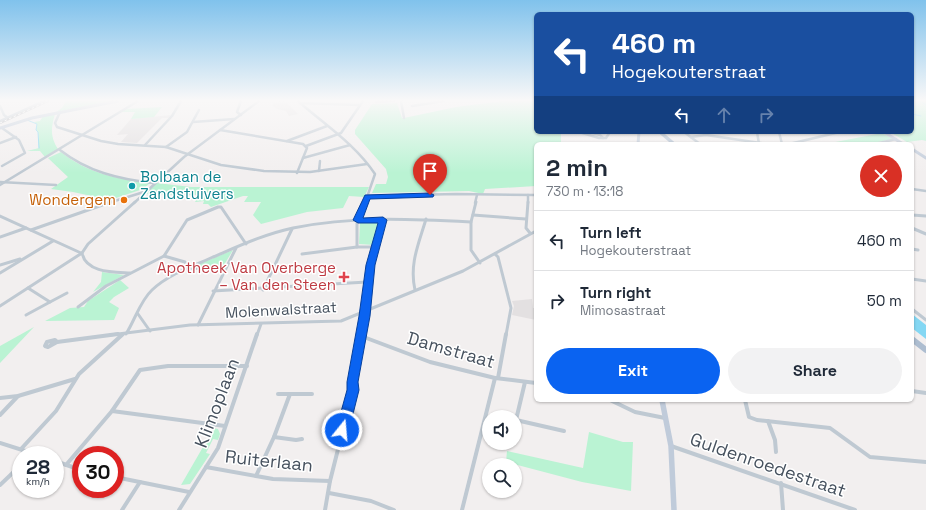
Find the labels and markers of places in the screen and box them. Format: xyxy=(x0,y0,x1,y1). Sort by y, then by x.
pin xyxy=(413,154,447,195)
place label: Bolbaan de Zandstuivers xyxy=(140,167,234,203)
marker: Bolbaan de Zandstuivers xyxy=(127,181,137,191)
place label: Wondergem xyxy=(29,190,116,209)
marker: Wondergem xyxy=(119,195,129,205)
place label: Apotheek Van Overberge – Van den Steen xyxy=(157,258,336,294)
marker: Apotheek Van Overberge – Van den Steen xyxy=(339,272,349,282)

